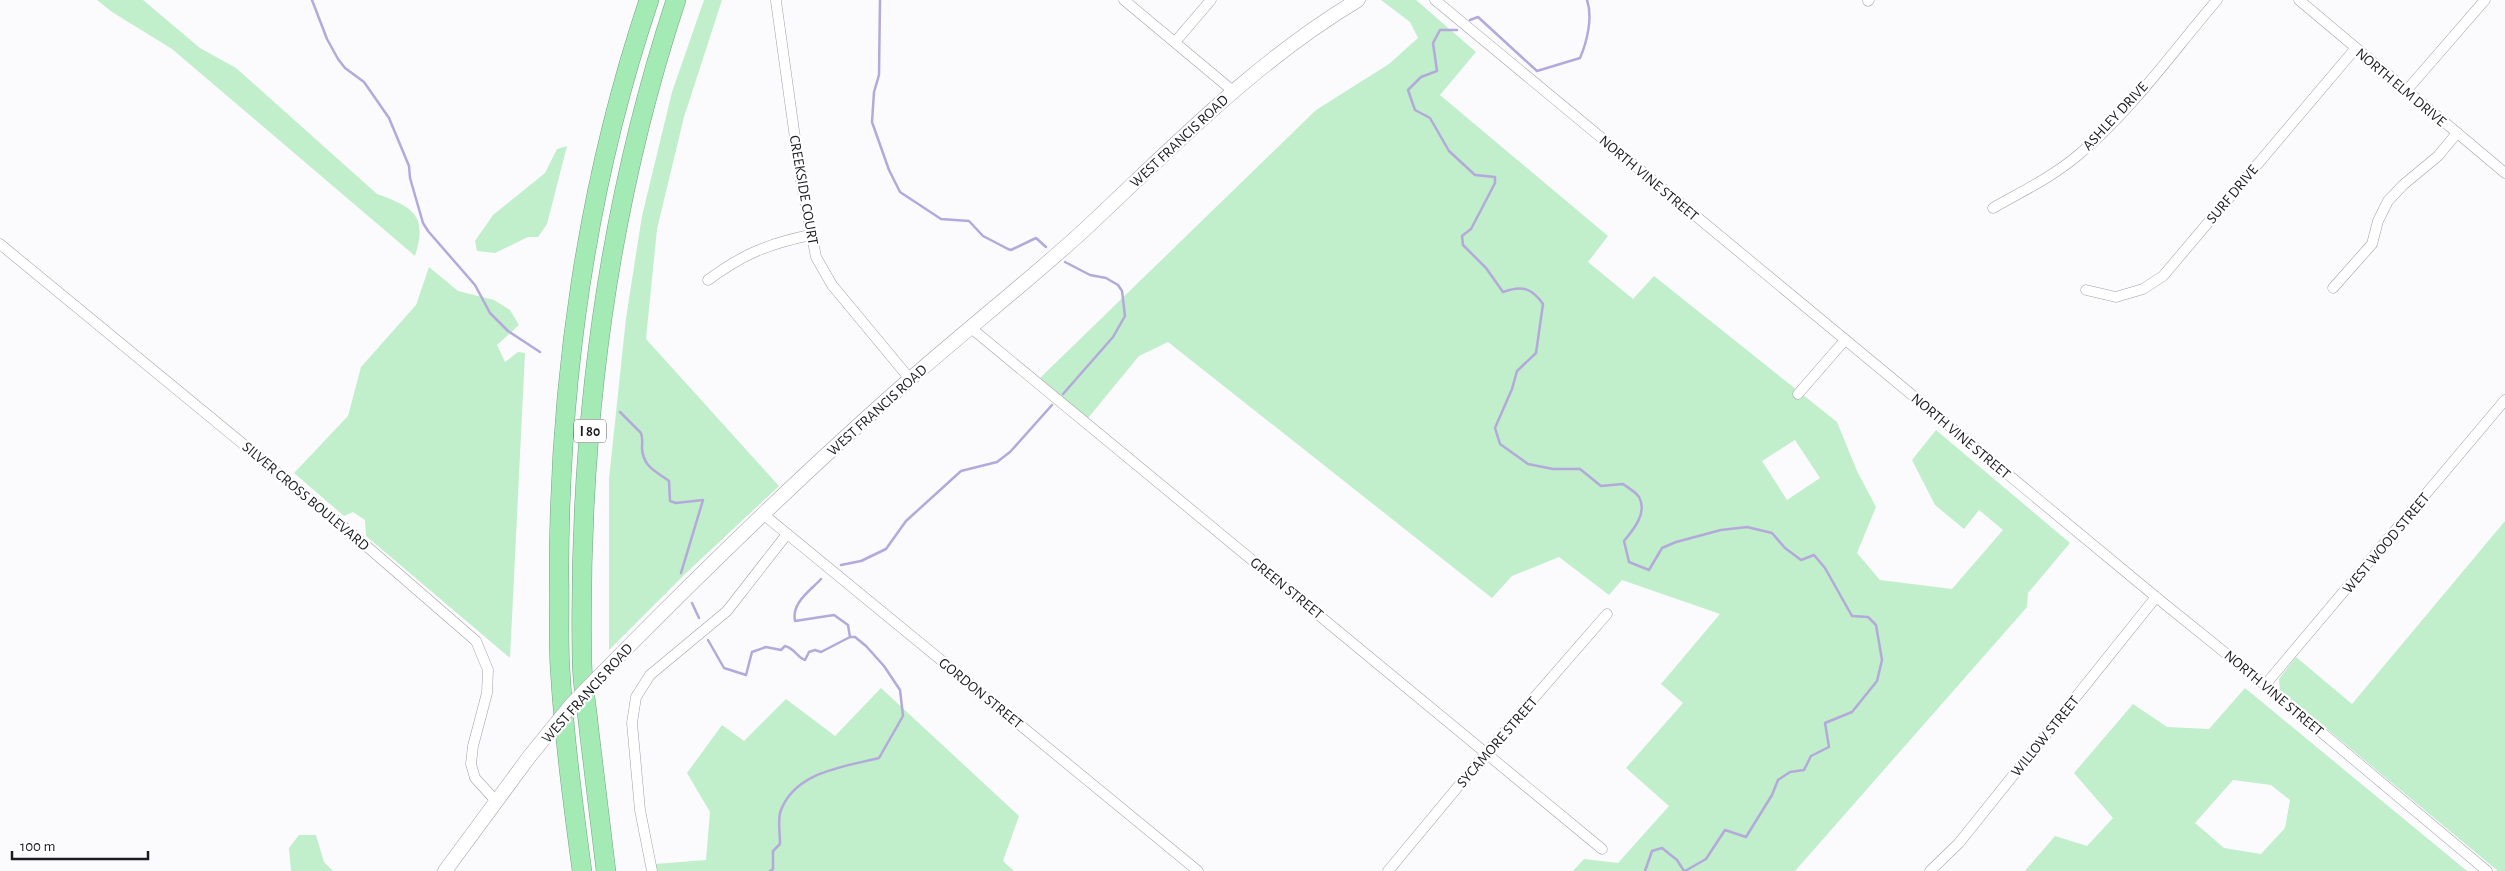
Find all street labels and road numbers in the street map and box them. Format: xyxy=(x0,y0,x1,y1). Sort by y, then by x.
street label: NORTH ELM DRIVE xyxy=(2353,45,2449,129)
street label: ASHLEY DRIVE xyxy=(2080,79,2151,153)
street label: WEST FRANCIS ROAD xyxy=(1127,92,1231,191)
street label: NORTH VINE STREET xyxy=(1596,133,1702,224)
street label: CREEKSIDE COURT xyxy=(786,134,821,247)
street label: SURF DRIVE xyxy=(2204,162,2261,226)
street label: WEST FRANCIS ROAD xyxy=(825,362,930,459)
street label: NORTH VINE STREET xyxy=(1908,391,2014,482)
road number: I 80 xyxy=(574,420,606,442)
street label: SILVER CROSS BOULEVARD xyxy=(239,439,372,554)
street label: WEST WOOD STREET xyxy=(2340,490,2433,596)
street label: GREEN STREET xyxy=(1247,555,1326,623)
street label: WEST FRANCIS ROAD xyxy=(539,641,636,746)
street label: NORTH VINE STREET xyxy=(2221,648,2327,739)
street label: GORDON STREET xyxy=(936,655,1026,732)
street label: WILLOW STREET xyxy=(2008,693,2083,779)
street label: SYCAMORE STREET xyxy=(1454,694,1541,791)

